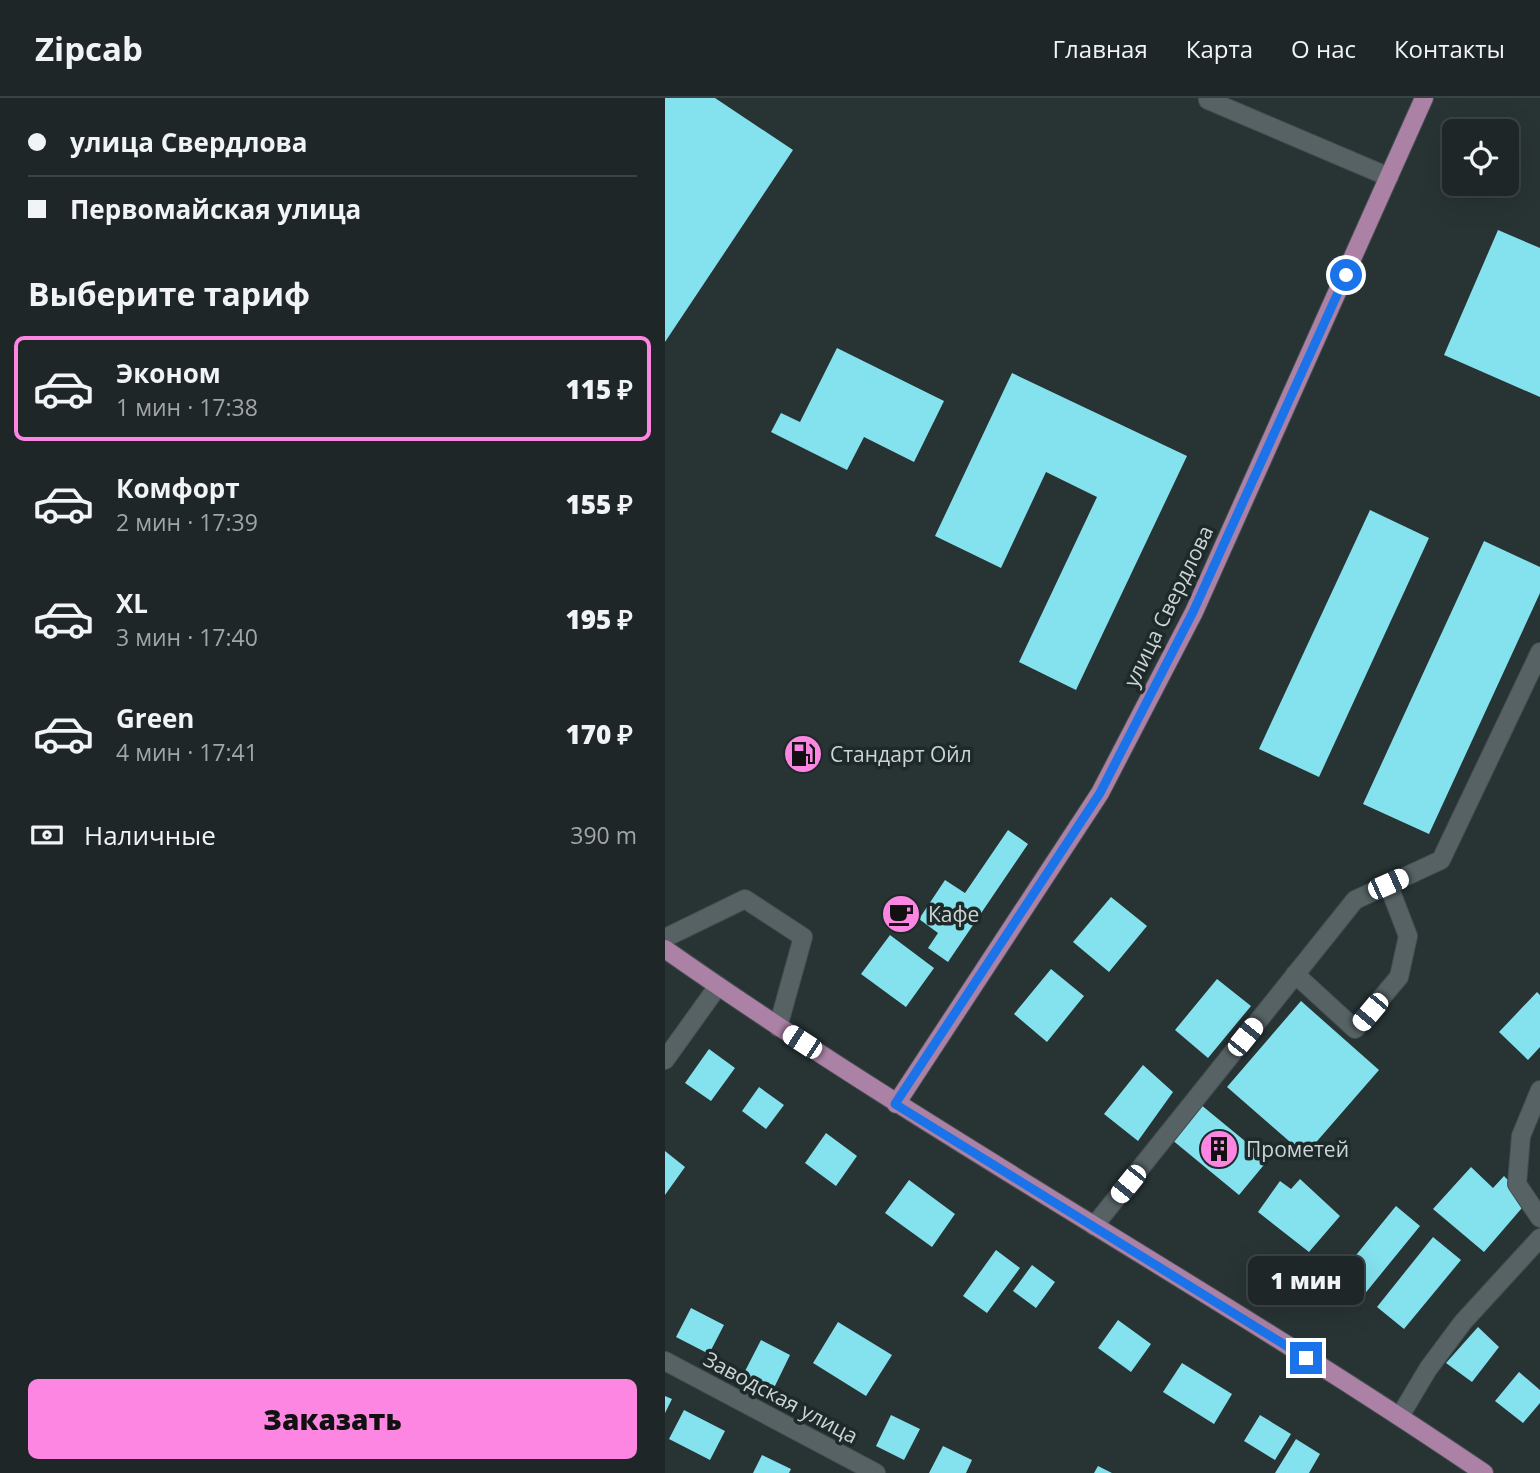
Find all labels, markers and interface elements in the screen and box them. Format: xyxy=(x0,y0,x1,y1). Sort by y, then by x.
text: Zipcab xyxy=(35,26,143,71)
text: Главная xyxy=(1053,32,1148,65)
text: Карта xyxy=(1186,32,1253,65)
text: О нас xyxy=(1291,32,1356,65)
text: Контакты xyxy=(1394,32,1505,65)
map controls xyxy=(1442,119,1519,196)
button: locate xyxy=(1442,119,1519,196)
text: улица Свердлова xyxy=(70,124,308,160)
text: Первомайская улица xyxy=(70,191,361,227)
route start xyxy=(1330,259,1362,291)
text: Выберите тариф xyxy=(28,272,310,315)
text: Эконом xyxy=(116,355,221,391)
icon: car xyxy=(32,357,95,420)
text: 115 ₽ xyxy=(565,371,633,407)
text: 1 мин · 17:38 xyxy=(116,391,258,423)
text: Комфорт xyxy=(116,470,240,506)
icon: car xyxy=(32,472,95,535)
text: 155 ₽ xyxy=(565,486,633,522)
text: 2 мин · 17:39 xyxy=(116,506,258,538)
street label: улица Свердлова xyxy=(1117,521,1219,691)
text: XL xyxy=(116,585,148,621)
icon: car xyxy=(32,587,95,650)
text: 195 ₽ xyxy=(565,601,633,637)
text: 3 мин · 17:40 xyxy=(116,621,258,653)
text: Green xyxy=(116,700,194,736)
icon: car xyxy=(32,702,95,765)
text: 170 ₽ xyxy=(565,716,633,752)
fuel station icon: Стандарт Ойл xyxy=(782,733,824,775)
text: 4 мин · 17:41 xyxy=(116,736,258,768)
place label: Стандарт Ойл xyxy=(830,740,972,768)
icon: cash xyxy=(28,816,66,854)
text: Наличные xyxy=(84,817,216,853)
text: 390 m xyxy=(570,819,637,851)
car xyxy=(1365,866,1412,902)
cafe icon: Кафе xyxy=(880,893,922,935)
place label: Кафе xyxy=(928,900,979,928)
car xyxy=(1349,989,1392,1035)
car xyxy=(1224,1014,1267,1060)
car xyxy=(779,1022,826,1062)
building icon: Прометей xyxy=(1198,1128,1240,1170)
place label: Прометей xyxy=(1246,1135,1349,1163)
car xyxy=(1107,1161,1150,1207)
callout: 1 мин xyxy=(1248,1256,1364,1306)
text: 1 мин xyxy=(1271,1264,1341,1296)
route end xyxy=(1290,1342,1322,1374)
street label: Заводская улица xyxy=(699,1344,863,1450)
button: Заказать xyxy=(28,1379,637,1459)

